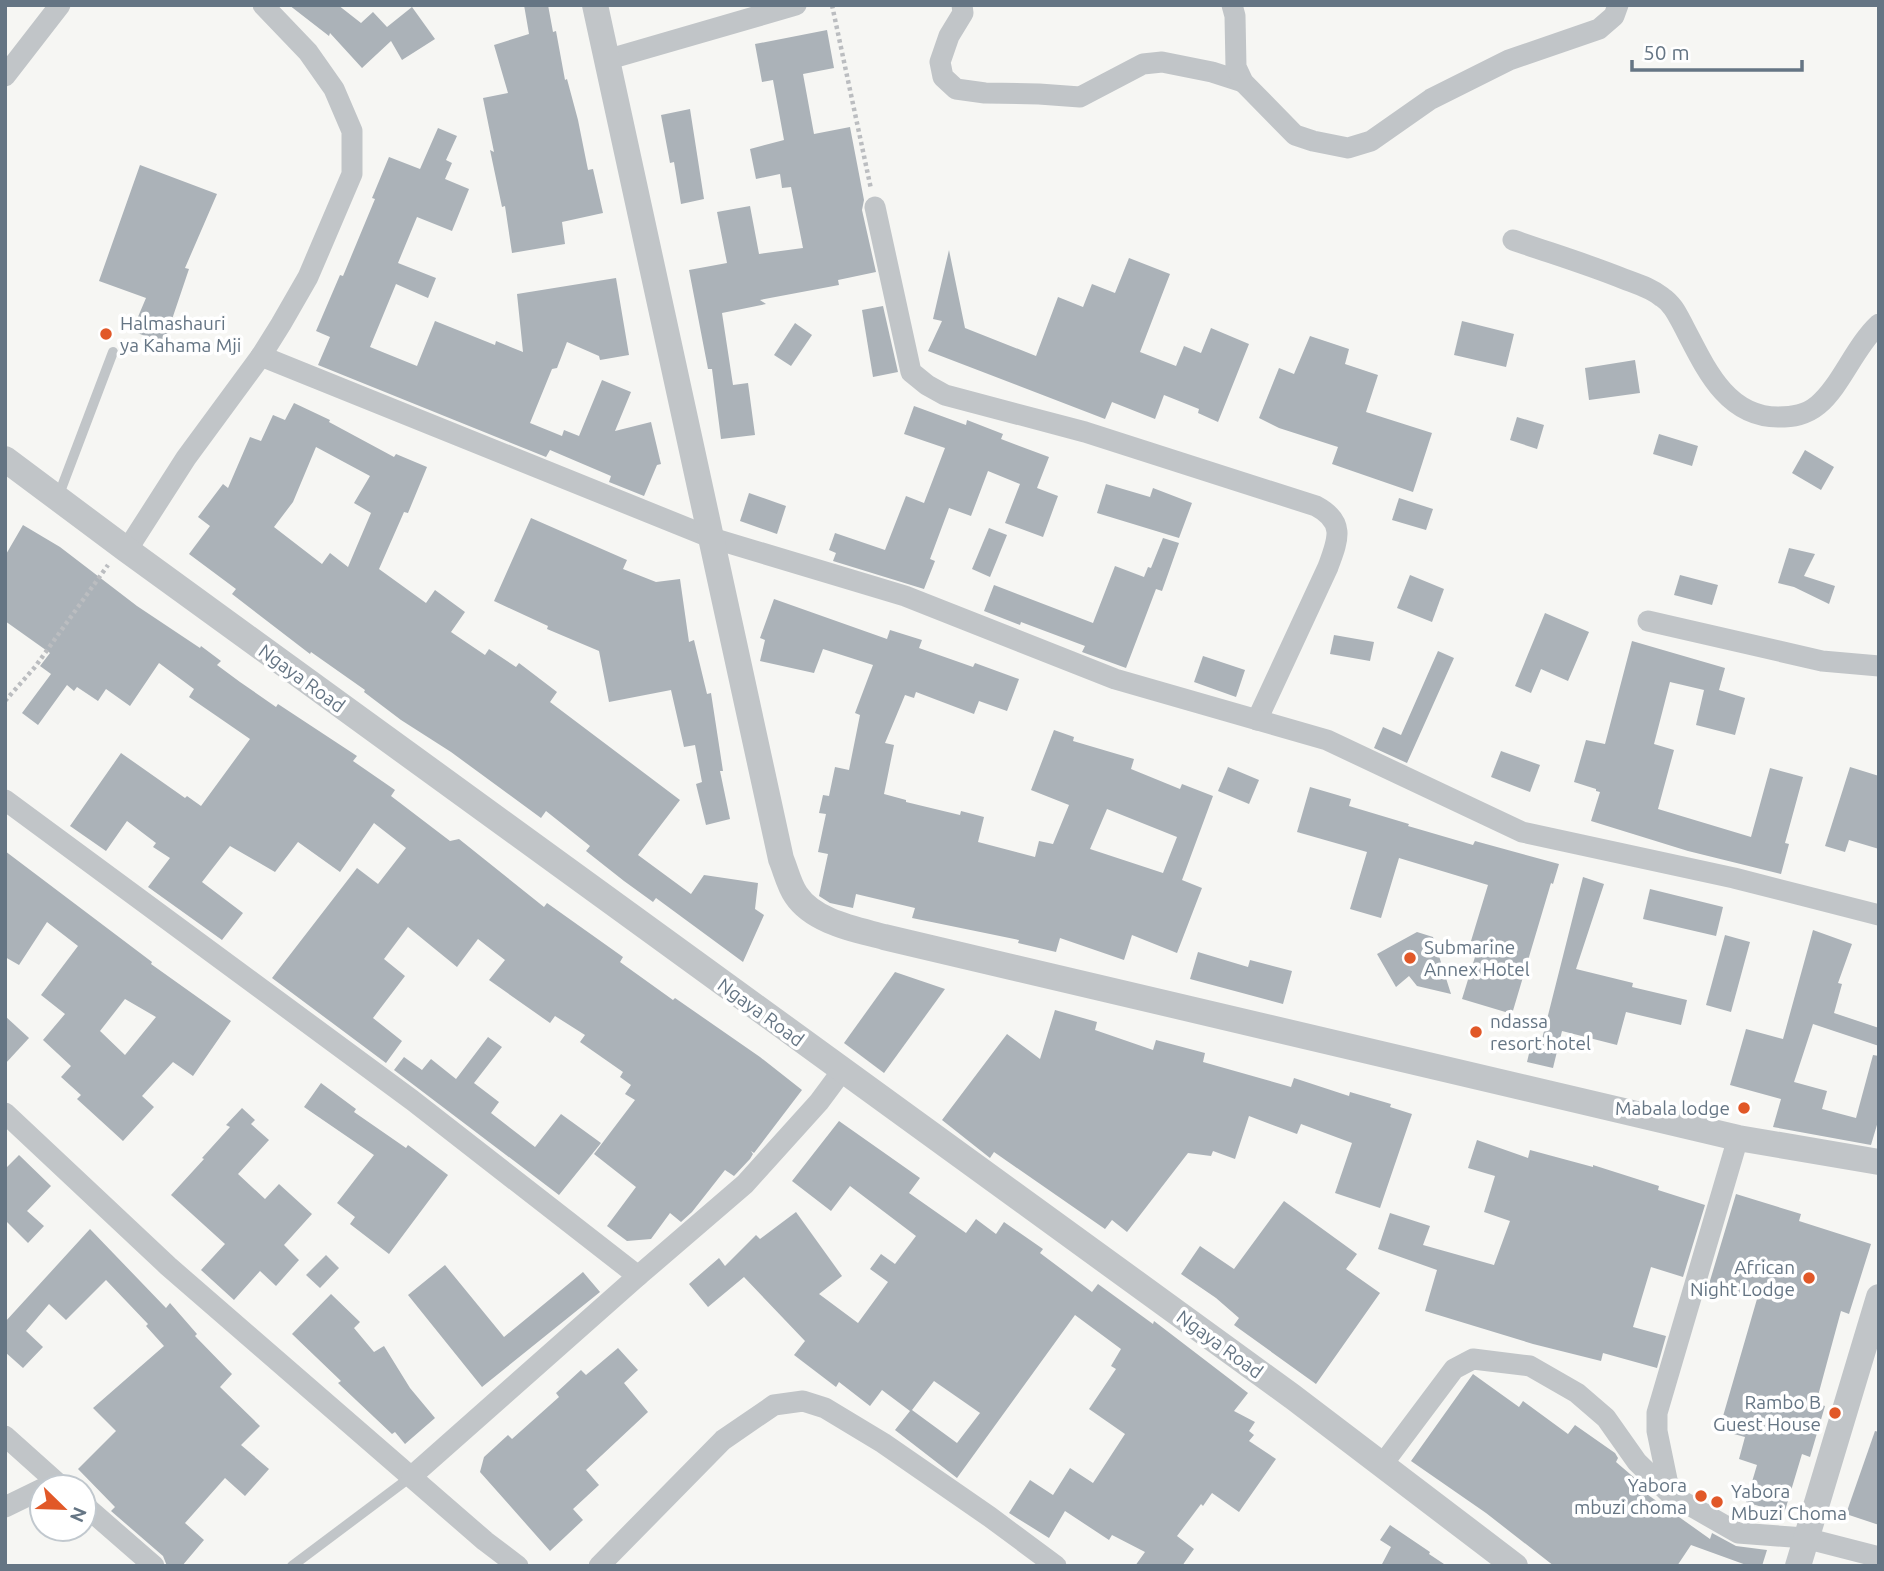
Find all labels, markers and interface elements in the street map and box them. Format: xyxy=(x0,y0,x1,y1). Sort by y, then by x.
scale bar xyxy=(1632,28,1802,72)
text: 50 m xyxy=(1643,40,1690,64)
place label: Halmashauri ya Kahama Mji xyxy=(120,312,241,356)
marker: Halmashauri ya Kahama Mji xyxy=(98,326,114,342)
street label: Ngaya Road xyxy=(255,639,349,717)
place label: Submarine Annex Hotel xyxy=(1424,936,1530,980)
marker: Submarine Annex Hotel xyxy=(1402,950,1418,966)
street label: Ngaya Road xyxy=(714,973,808,1051)
place label: ndassa resort hotel xyxy=(1490,1010,1591,1054)
marker: ndassa resort hotel xyxy=(1468,1024,1484,1040)
place label: Mabala lodge xyxy=(1615,1097,1730,1119)
marker: Mabala lodge xyxy=(1736,1100,1752,1116)
place label: African Night Lodge xyxy=(1690,1256,1795,1300)
marker: African Night Lodge xyxy=(1801,1270,1817,1286)
street label: Ngaya Road xyxy=(1173,1305,1267,1383)
place label: Rambo B Guest House xyxy=(1713,1391,1821,1435)
marker: Rambo B Guest House xyxy=(1827,1405,1843,1421)
north arrow xyxy=(28,1473,98,1543)
place label: Yabora mbuzi choma xyxy=(1574,1474,1687,1518)
place label: Yabora Mbuzi Choma xyxy=(1731,1480,1847,1524)
marker: Yabora mbuzi choma xyxy=(1693,1488,1709,1504)
marker: Yabora Mbuzi Choma xyxy=(1709,1494,1725,1510)
text: N xyxy=(66,1504,92,1525)

